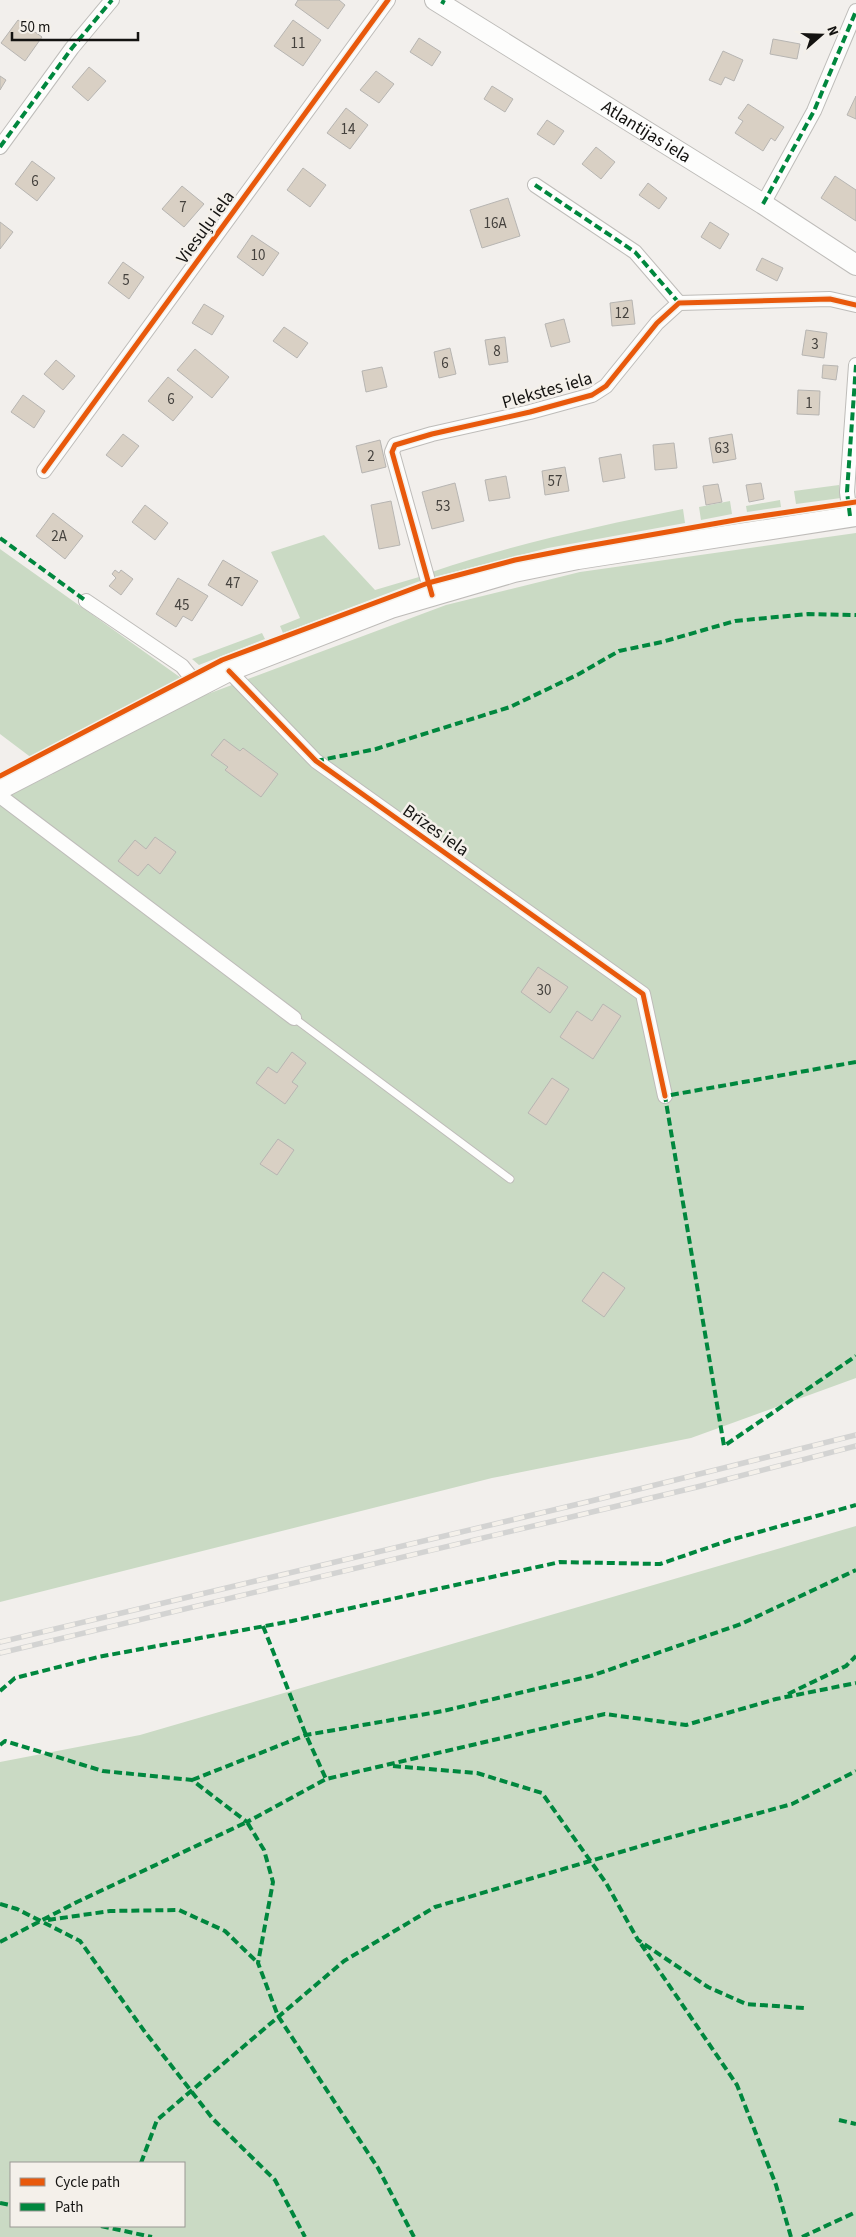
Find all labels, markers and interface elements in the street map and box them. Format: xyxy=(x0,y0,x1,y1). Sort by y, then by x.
scale bar xyxy=(12,10,139,42)
north arrow xyxy=(796,10,846,60)
text: 50 m xyxy=(20,17,50,38)
text: N xyxy=(821,23,843,39)
house number: 11 xyxy=(291,33,305,54)
street label: Atlantijas iela xyxy=(597,95,696,169)
house number: 14 xyxy=(341,119,356,140)
house number: 6 xyxy=(31,171,39,192)
street label: Viesuļu iela xyxy=(170,186,240,269)
house number: 7 xyxy=(179,197,187,218)
house number: 16A xyxy=(483,213,507,234)
house number: 10 xyxy=(251,245,265,266)
house number: 5 xyxy=(122,270,130,291)
house number: 12 xyxy=(615,303,629,324)
house number: 3 xyxy=(811,334,819,355)
house number: 8 xyxy=(493,341,501,362)
house number: 6 xyxy=(441,353,449,374)
street label: Plekstes iela xyxy=(499,366,595,415)
house number: 6 xyxy=(167,389,175,410)
house number: 1 xyxy=(805,393,813,414)
house number: 63 xyxy=(715,438,729,459)
house number: 2 xyxy=(367,446,375,467)
house number: 57 xyxy=(548,471,562,492)
house number: 53 xyxy=(436,496,450,517)
house number: 2A xyxy=(51,526,68,547)
house number: 47 xyxy=(226,573,240,594)
house number: 45 xyxy=(175,595,189,616)
street label: Brīzes iela xyxy=(397,798,474,862)
house number: 30 xyxy=(537,980,551,1001)
legend xyxy=(10,2162,185,2227)
text: Cycle path xyxy=(55,2172,120,2193)
text: Path xyxy=(55,2197,83,2218)

